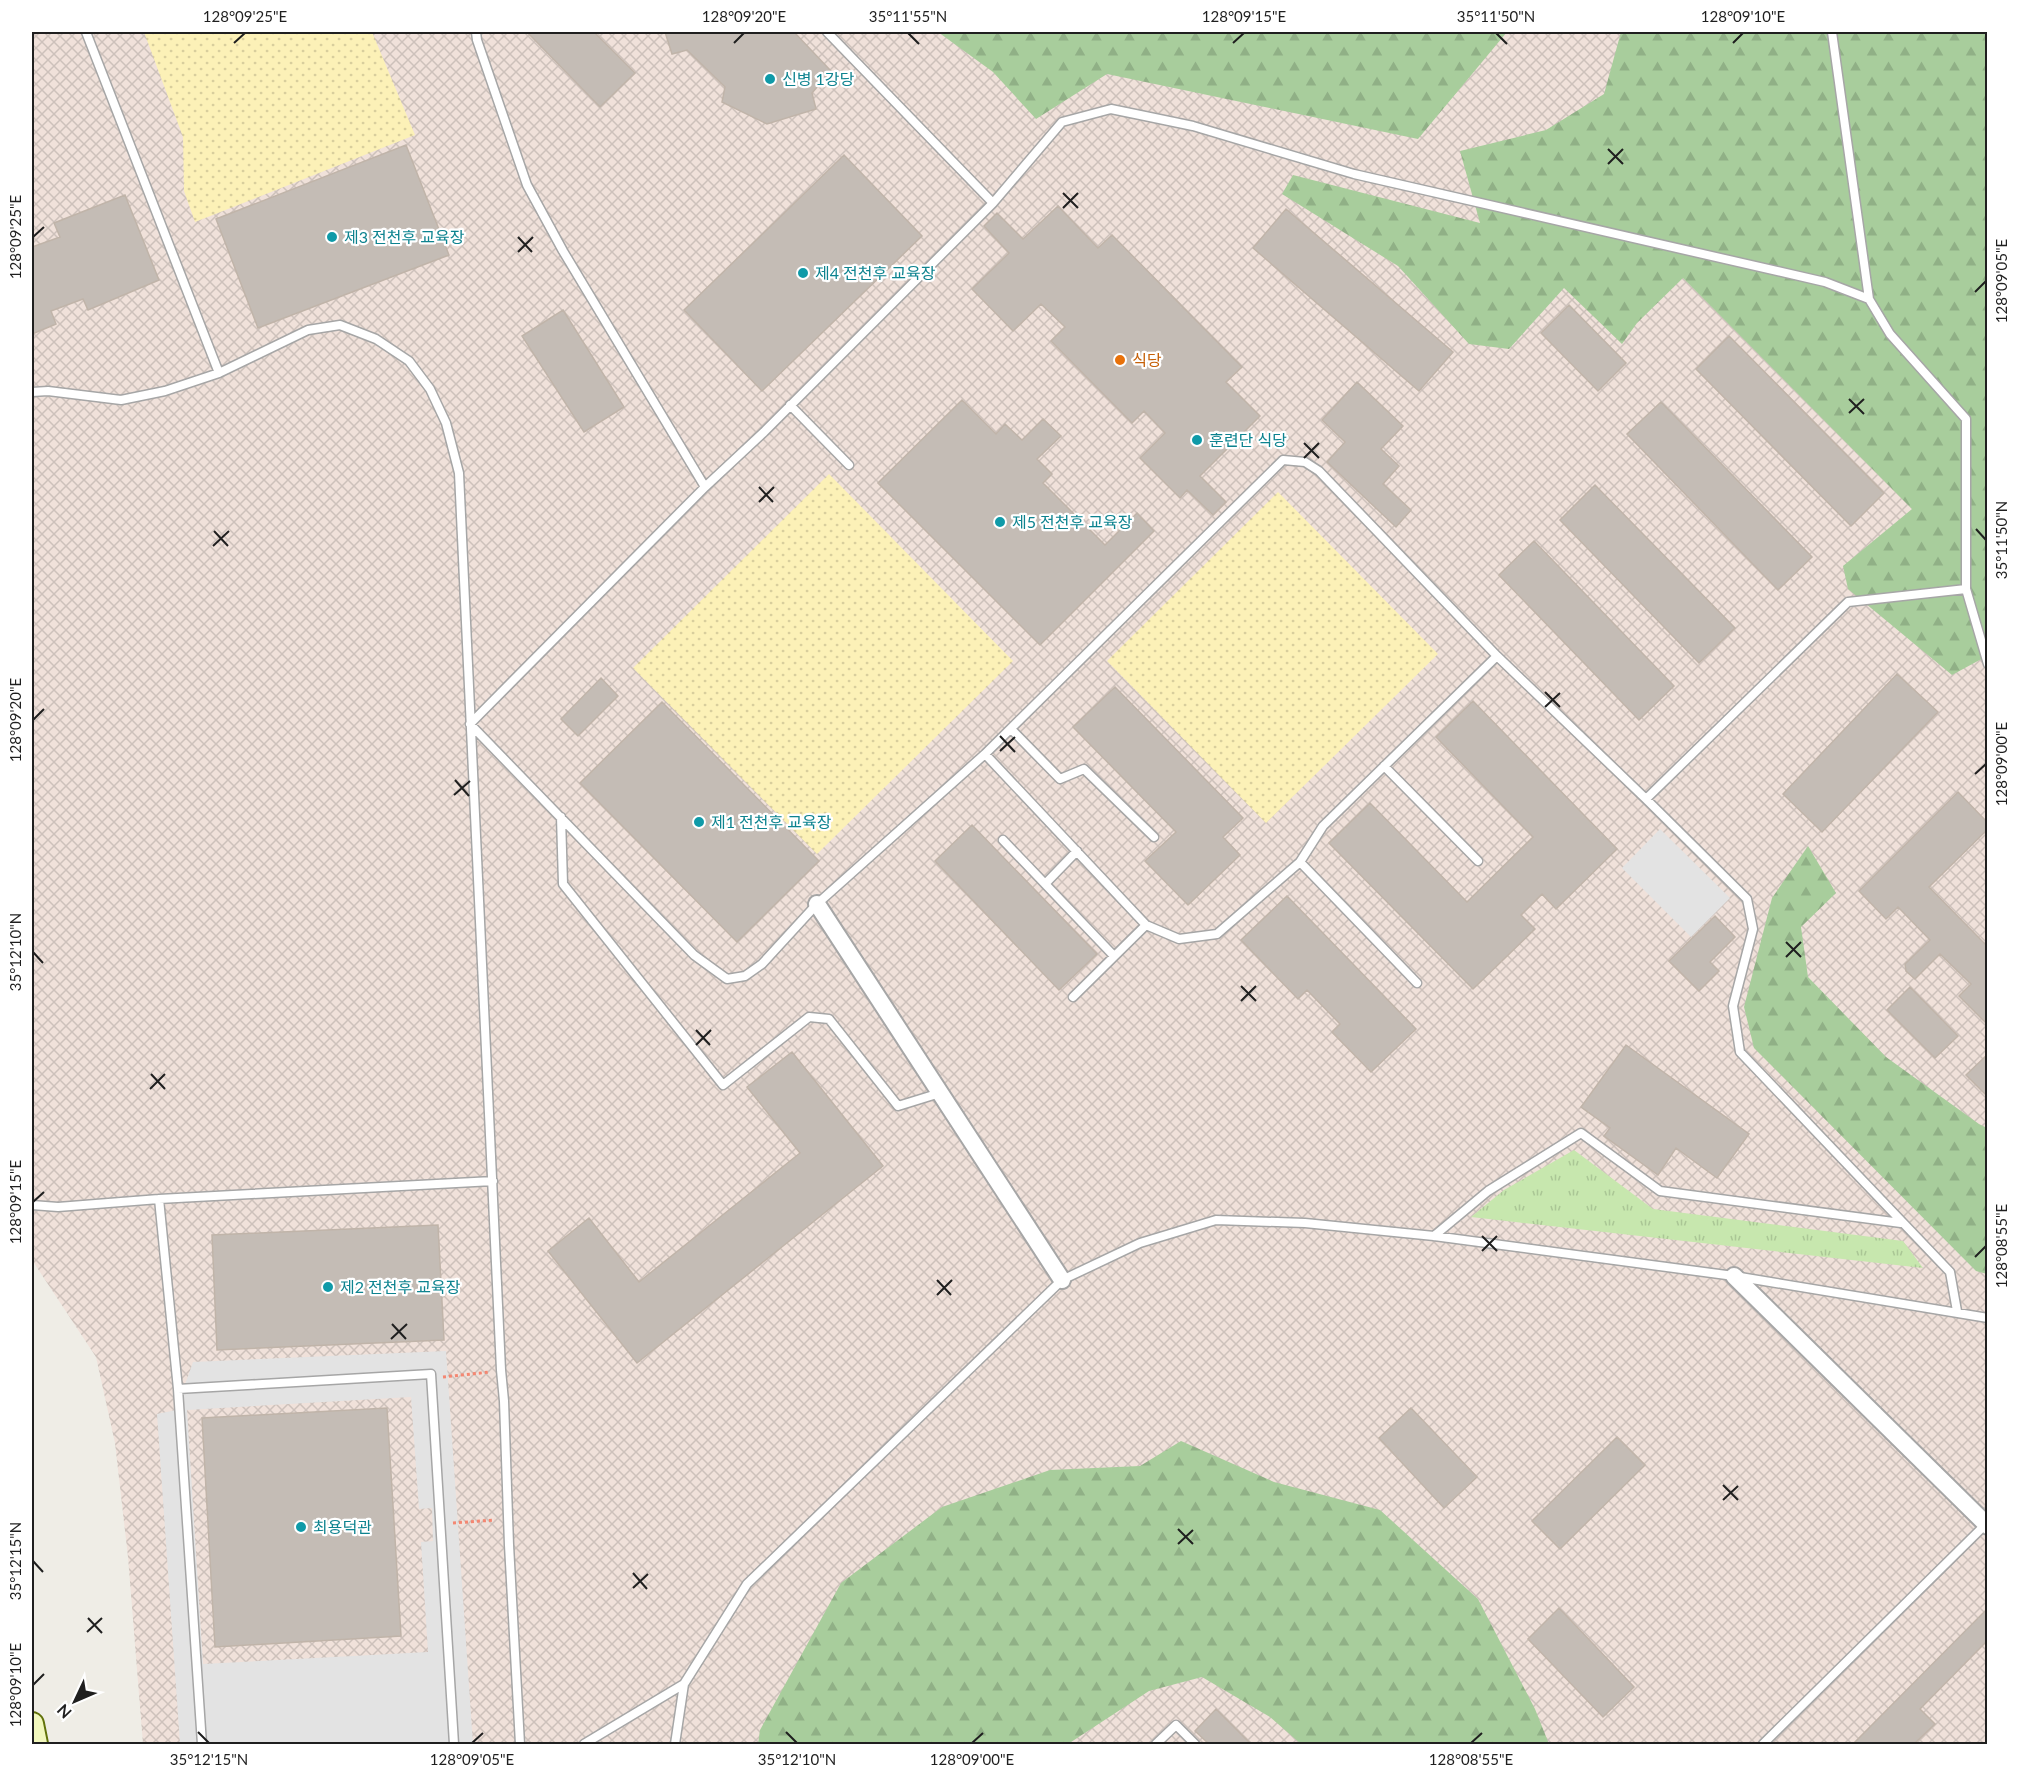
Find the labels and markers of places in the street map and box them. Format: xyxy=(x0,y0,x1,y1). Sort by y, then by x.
place label: 신병 1강당 xyxy=(782,69,855,88)
marker: 신병 1강당 xyxy=(763,72,777,86)
place label: 제3 전천후 교육장 xyxy=(344,227,465,246)
marker: 제3 전천후 교육장 xyxy=(325,230,339,244)
place label: 제4 전천후 교육장 xyxy=(815,263,936,282)
marker: 제4 전천후 교육장 xyxy=(796,266,810,280)
place label: 식당 xyxy=(1132,350,1162,369)
marker: 식당 xyxy=(1113,353,1127,367)
place label: 훈련단 식당 xyxy=(1209,430,1287,449)
marker: 훈련단 식당 xyxy=(1190,433,1204,447)
place label: 제5 전천후 교육장 xyxy=(1012,512,1133,531)
marker: 제5 전천후 교육장 xyxy=(993,515,1007,529)
place label: 제1 전천후 교육장 xyxy=(711,812,832,831)
marker: 제1 전천후 교육장 xyxy=(692,815,706,829)
place label: 제2 전천후 교육장 xyxy=(340,1277,461,1296)
marker: 제2 전천후 교육장 xyxy=(321,1280,335,1294)
place label: 최용덕관 xyxy=(313,1517,372,1536)
marker: 최용덕관 xyxy=(294,1520,308,1534)

